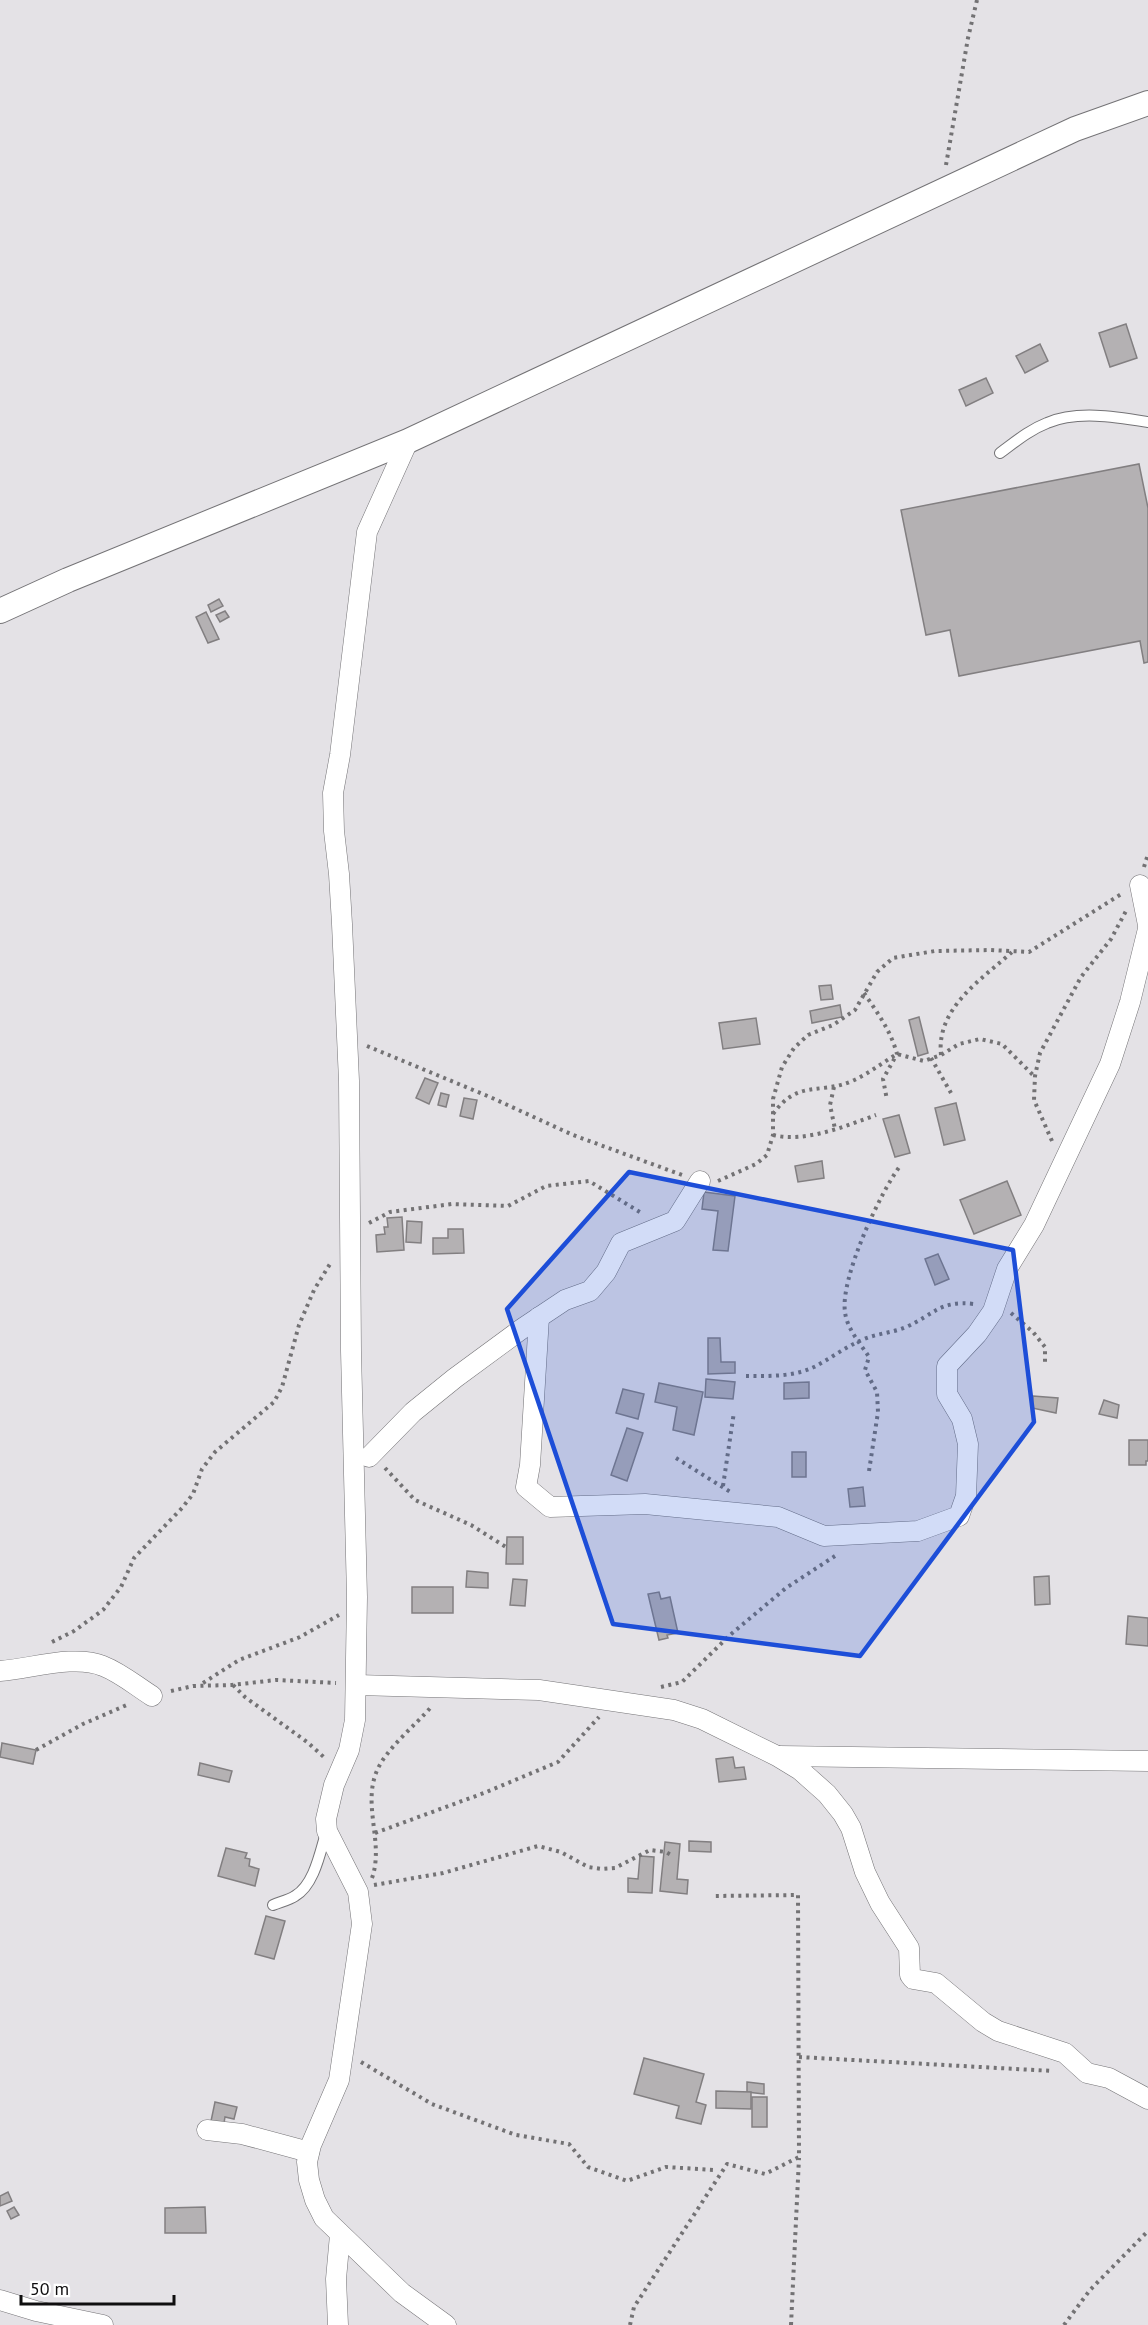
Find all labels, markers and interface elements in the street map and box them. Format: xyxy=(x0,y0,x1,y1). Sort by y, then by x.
scale bar xyxy=(21,2268,174,2306)
text: 50 m xyxy=(30,2277,69,2300)

